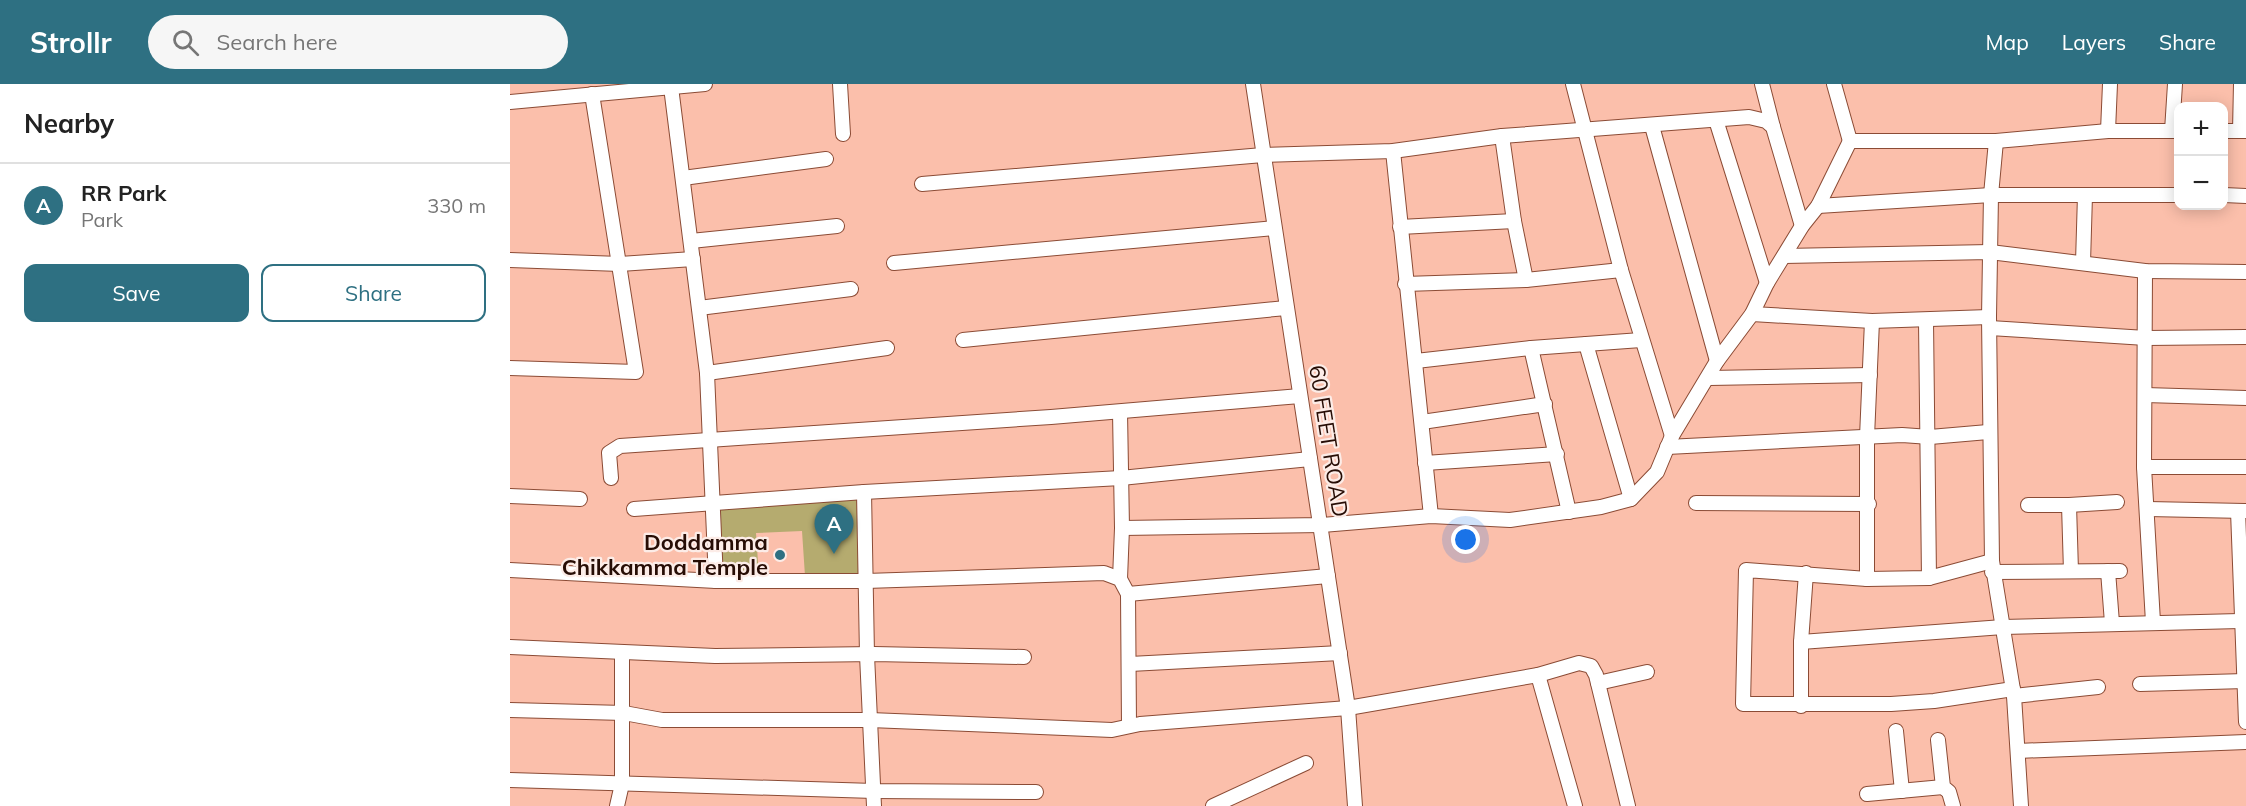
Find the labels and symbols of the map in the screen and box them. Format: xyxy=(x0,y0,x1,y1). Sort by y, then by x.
street label: 60 FEET ROAD xyxy=(1303,363,1355,519)
pin: A xyxy=(814,504,854,554)
your location xyxy=(1451,525,1480,554)
place label: Doddamma Chikkamma Temple xyxy=(562,528,768,581)
marker: Doddamma Chikkamma Temple xyxy=(773,548,787,562)

